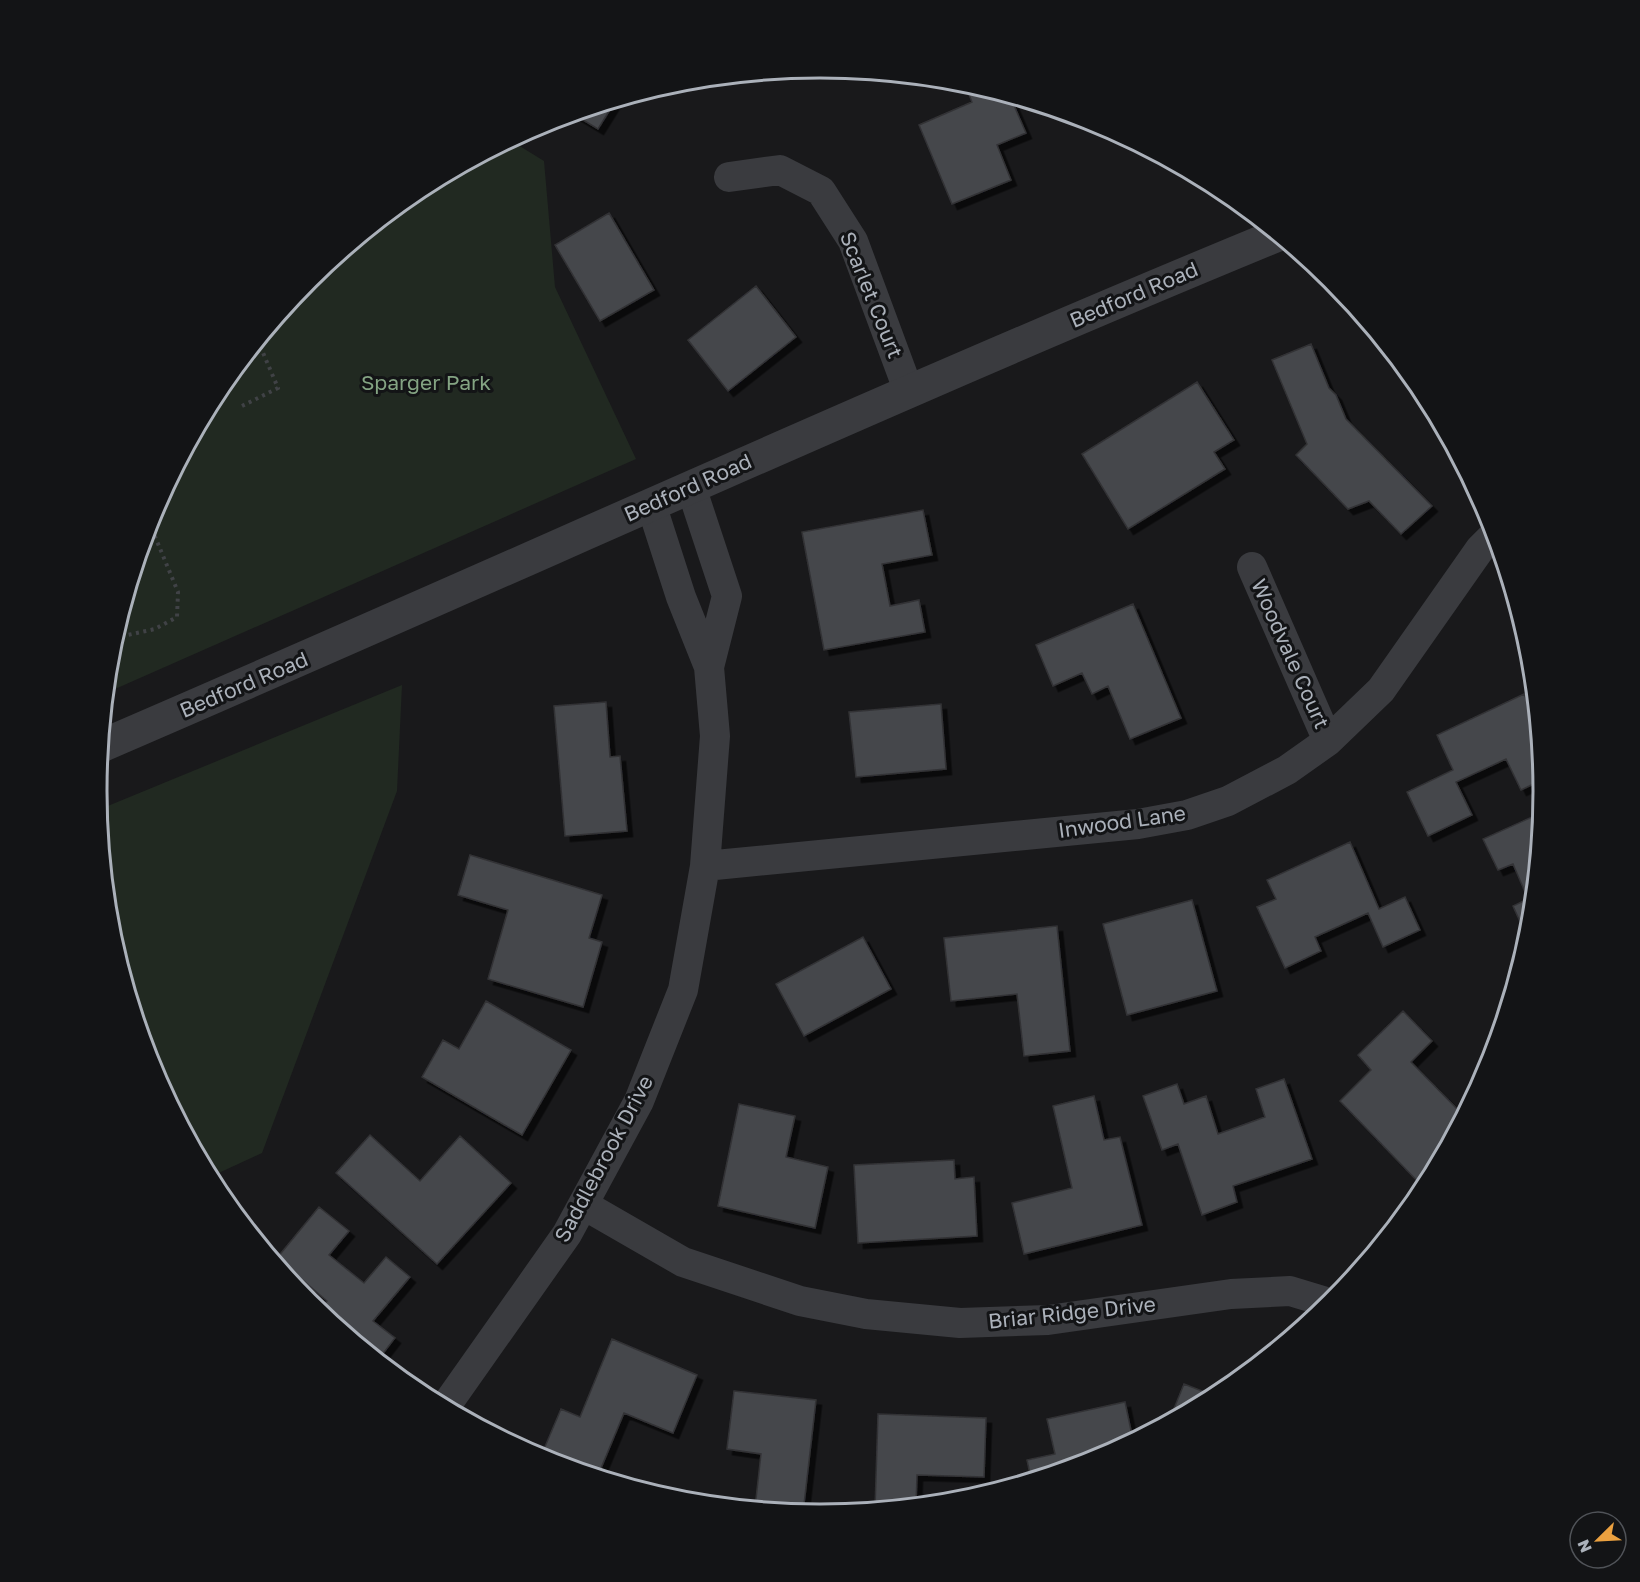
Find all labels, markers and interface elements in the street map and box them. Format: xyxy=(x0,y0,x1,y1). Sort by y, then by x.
street label: Scarlet Court xyxy=(835,228,909,362)
street label: Bedford Road xyxy=(1066,255,1202,333)
park label: Sparger Park xyxy=(361,369,491,395)
street label: Bedford Road xyxy=(620,447,755,527)
street label: Woodvale Court xyxy=(1246,575,1336,732)
street label: Bedford Road xyxy=(176,645,312,723)
street label: Inwood Lane xyxy=(1056,799,1187,843)
street label: Saddlebrook Drive xyxy=(548,1071,658,1246)
street label: Briar Ridge Drive xyxy=(987,1290,1157,1334)
north arrow xyxy=(1568,1510,1628,1570)
text: N xyxy=(1573,1536,1596,1556)

